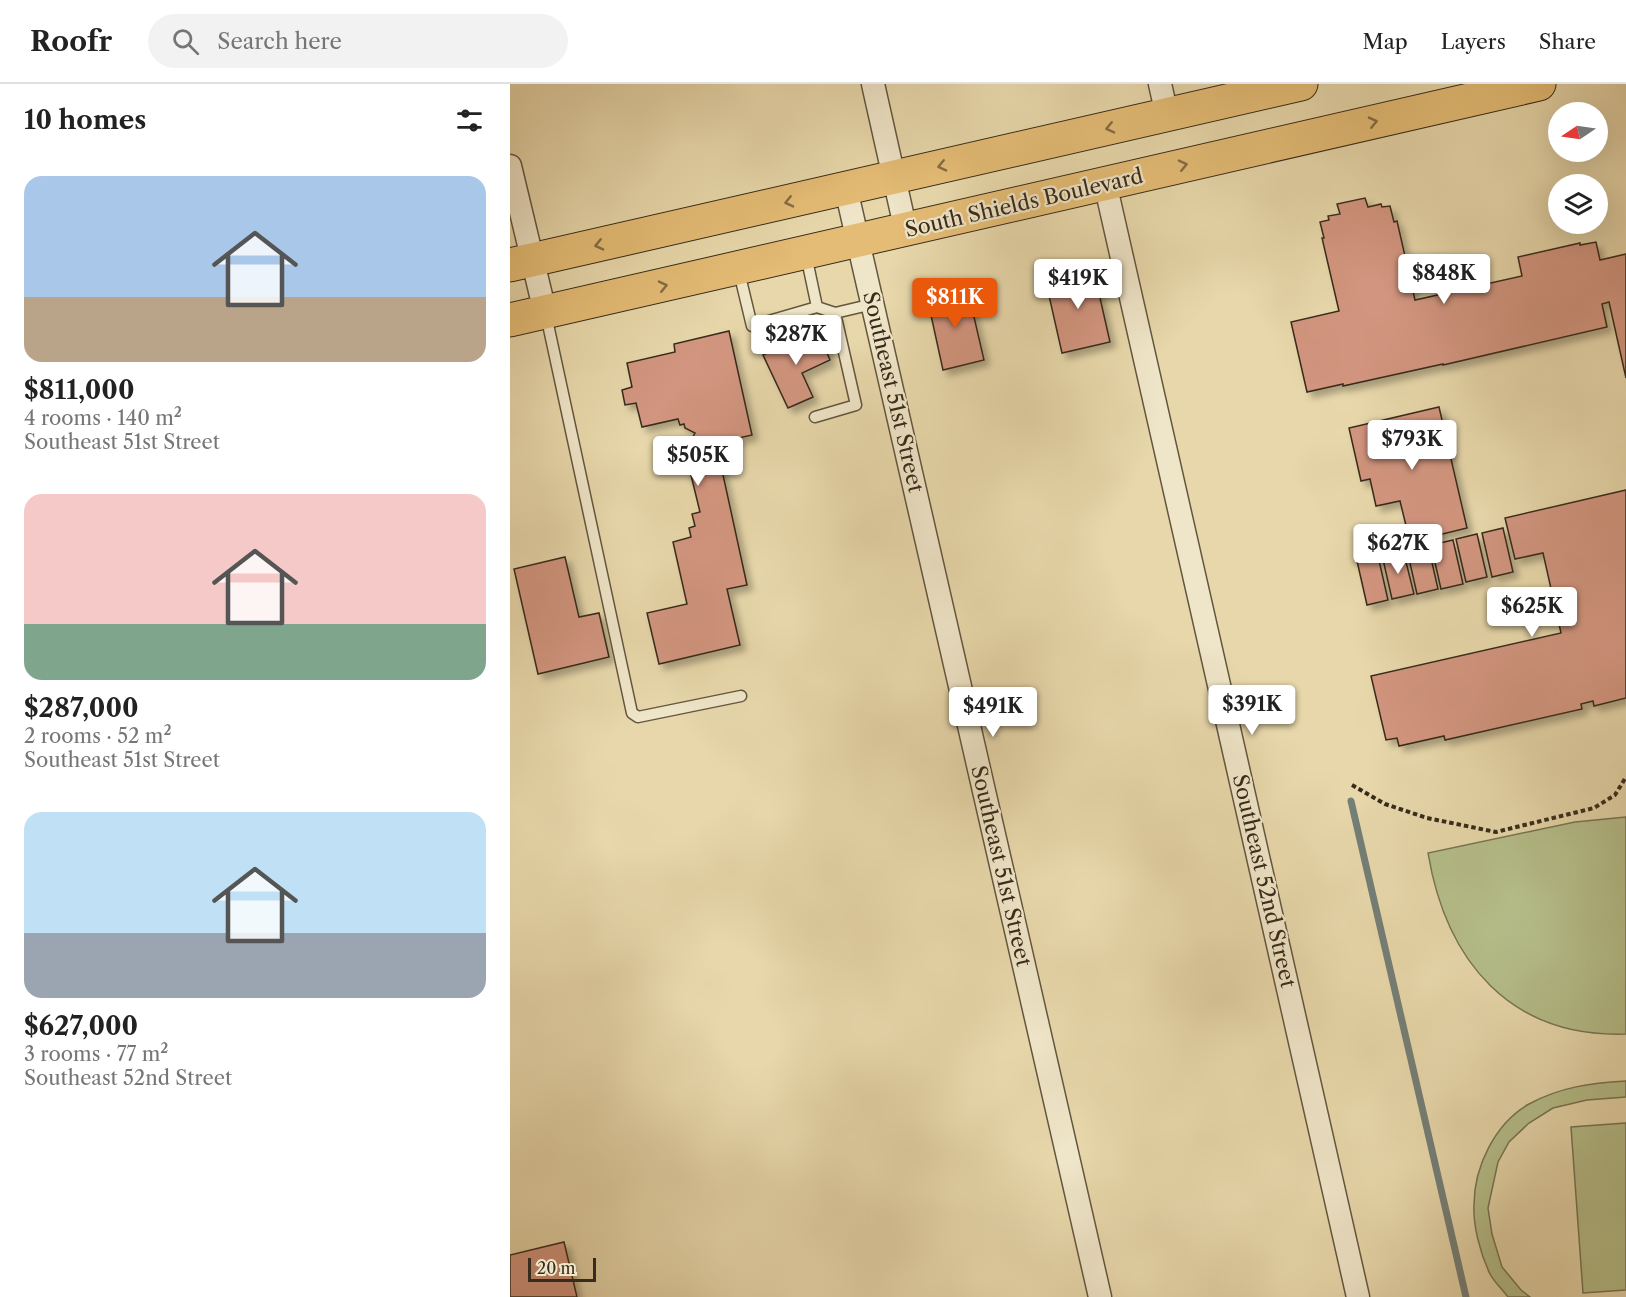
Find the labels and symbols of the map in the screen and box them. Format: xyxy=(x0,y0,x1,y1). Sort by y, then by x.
north arrow xyxy=(1548,102,1608,162)
one-way arrow xyxy=(1368,116,1378,129)
one-way arrow xyxy=(1105,120,1115,133)
one-way arrow xyxy=(937,159,947,172)
one-way arrow xyxy=(1178,160,1188,173)
street label: South Shields Boulevard xyxy=(902,163,1146,242)
one-way arrow xyxy=(784,194,794,207)
one-way arrow xyxy=(594,237,604,250)
pin: $848K xyxy=(1402,254,1486,305)
pin: $419K xyxy=(1036,259,1120,310)
pin: $811K xyxy=(913,278,997,329)
one-way arrow xyxy=(658,280,668,293)
street label: Southeast 51st Street xyxy=(858,289,929,495)
pin: $287K xyxy=(754,315,838,366)
pin: $793K xyxy=(1370,420,1454,471)
pin: $505K xyxy=(656,436,740,487)
pin: $627K xyxy=(1356,524,1440,575)
pin: $625K xyxy=(1490,587,1574,638)
pin: $391K xyxy=(1210,685,1294,736)
pin: $491K xyxy=(951,687,1035,738)
street label: Southeast 51st Street xyxy=(966,763,1037,969)
street label: Southeast 52nd Street xyxy=(1228,772,1301,991)
scale bar xyxy=(528,1255,596,1282)

